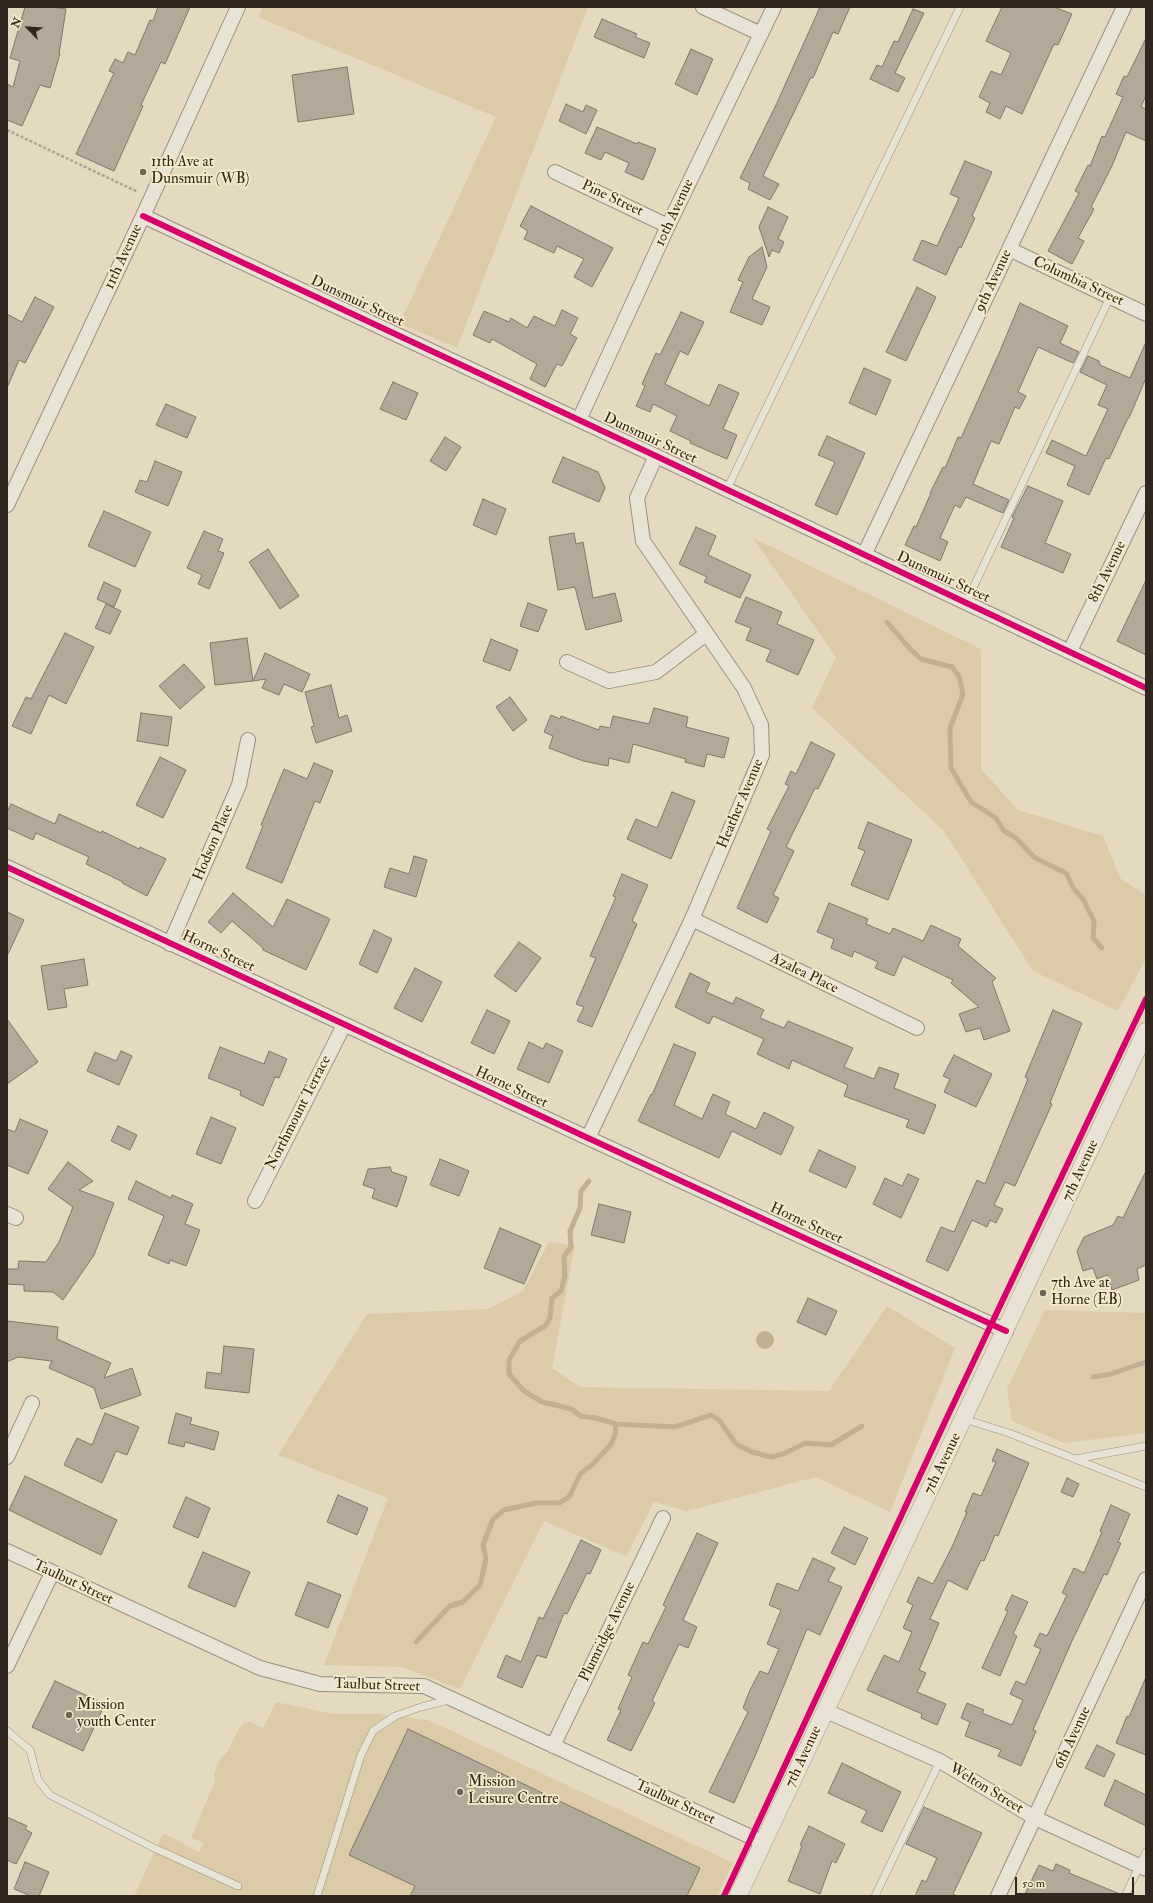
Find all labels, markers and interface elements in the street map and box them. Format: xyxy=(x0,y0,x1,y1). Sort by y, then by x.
north arrow xyxy=(8,8,48,48)
text: N xyxy=(9,16,25,30)
place label: 11th Ave at Dunsmuir (WB) xyxy=(151,154,249,189)
marker: 11th Ave at Dunsmuir (WB) xyxy=(138,167,148,177)
street label: 10th Avenue xyxy=(652,176,698,250)
street label: Pine Street xyxy=(578,177,646,221)
street label: 11th Avenue xyxy=(101,221,147,293)
street label: 9th Avenue xyxy=(972,247,1016,315)
street label: Columbia Street xyxy=(1030,253,1126,311)
street label: Dunsmuir Street xyxy=(307,272,407,332)
street label: Dunsmuir Street xyxy=(600,409,700,469)
street label: 8th Avenue xyxy=(1085,538,1131,606)
street label: Dunsmuir Street xyxy=(893,548,993,608)
street label: Heather Avenue xyxy=(714,756,768,852)
street label: Hodson Place xyxy=(190,802,238,884)
street label: Horne Street xyxy=(179,927,257,977)
street label: Azalea Place xyxy=(767,950,841,998)
street label: Northmount Terrace xyxy=(262,1053,336,1173)
street label: Horne Street xyxy=(472,1063,550,1113)
street label: 7th Avenue xyxy=(1059,1137,1103,1205)
street label: Horne Street xyxy=(767,1199,845,1249)
place label: 7th Ave at Horne (EB) xyxy=(1051,1275,1122,1310)
marker: 7th Ave at Horne (EB) xyxy=(1038,1288,1048,1298)
street label: 7th Avenue xyxy=(920,1430,966,1498)
street label: Taulbut Street xyxy=(30,1557,116,1609)
street label: Plumridge Avenue xyxy=(576,1579,640,1685)
street label: Taulbut Street xyxy=(334,1675,420,1697)
place label: Mission youth Center xyxy=(77,1697,156,1732)
street label: 6th Avenue xyxy=(1051,1704,1095,1772)
marker: Mission youth Center xyxy=(64,1710,74,1720)
street label: 7th Avenue xyxy=(782,1723,826,1791)
street label: Welton Street xyxy=(946,1760,1026,1818)
place label: Mission Leisure Centre xyxy=(468,1774,559,1809)
street label: Taulbut Street xyxy=(632,1777,718,1829)
marker: Mission Leisure Centre xyxy=(455,1787,465,1797)
scale bar xyxy=(1017,1869,1136,1895)
text: 50 m xyxy=(1022,1876,1045,1891)

